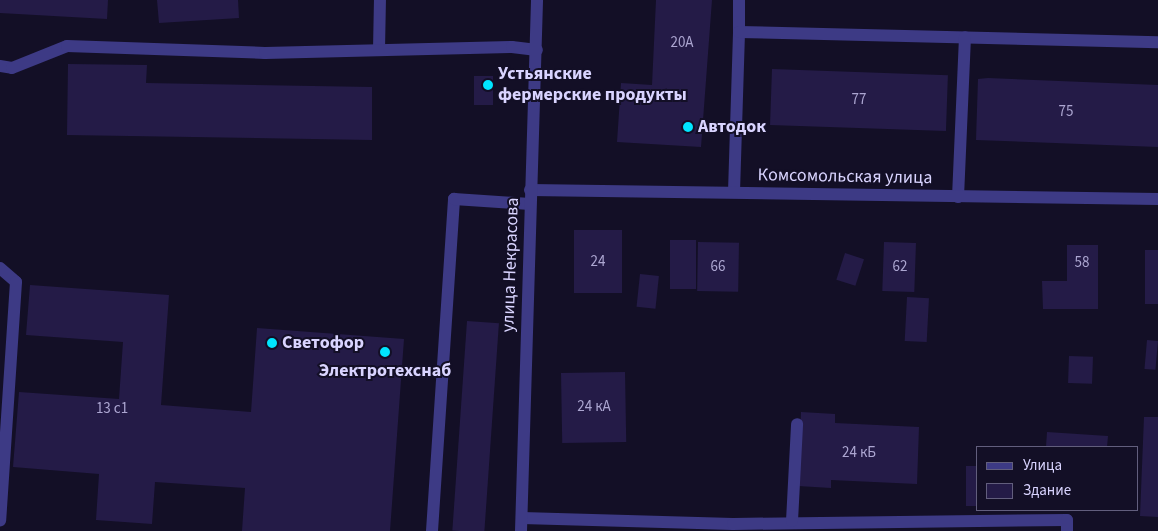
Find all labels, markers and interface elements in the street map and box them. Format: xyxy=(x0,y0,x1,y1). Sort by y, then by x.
house number: 20А xyxy=(670,34,694,52)
place label: Устьянские фермерские продукты xyxy=(498,64,687,106)
marker: Устьянские фермерские продукты xyxy=(482,79,494,91)
house number: 77 xyxy=(852,91,866,109)
house number: 75 xyxy=(1059,103,1073,121)
place label: Автодок xyxy=(698,116,766,138)
marker: Автодок xyxy=(682,121,694,133)
street label: Комсомольская улица xyxy=(758,165,932,189)
street label: улица Некрасова xyxy=(498,197,524,333)
house number: 24 xyxy=(591,253,605,271)
house number: 58 xyxy=(1075,254,1089,272)
house number: 66 xyxy=(711,258,725,276)
house number: 62 xyxy=(893,258,907,276)
place label: Светофор xyxy=(282,332,364,354)
marker: Светофор xyxy=(266,337,278,349)
marker: Электротехснаб xyxy=(379,346,391,358)
place label: Электротехснаб xyxy=(319,360,451,382)
house number: 24 кА xyxy=(577,398,611,416)
house number: 13 с1 xyxy=(96,400,128,418)
house number: 24 кБ xyxy=(842,444,876,462)
legend xyxy=(976,446,1138,511)
text: Улица xyxy=(1023,455,1062,476)
text: Здание xyxy=(1023,480,1071,501)

